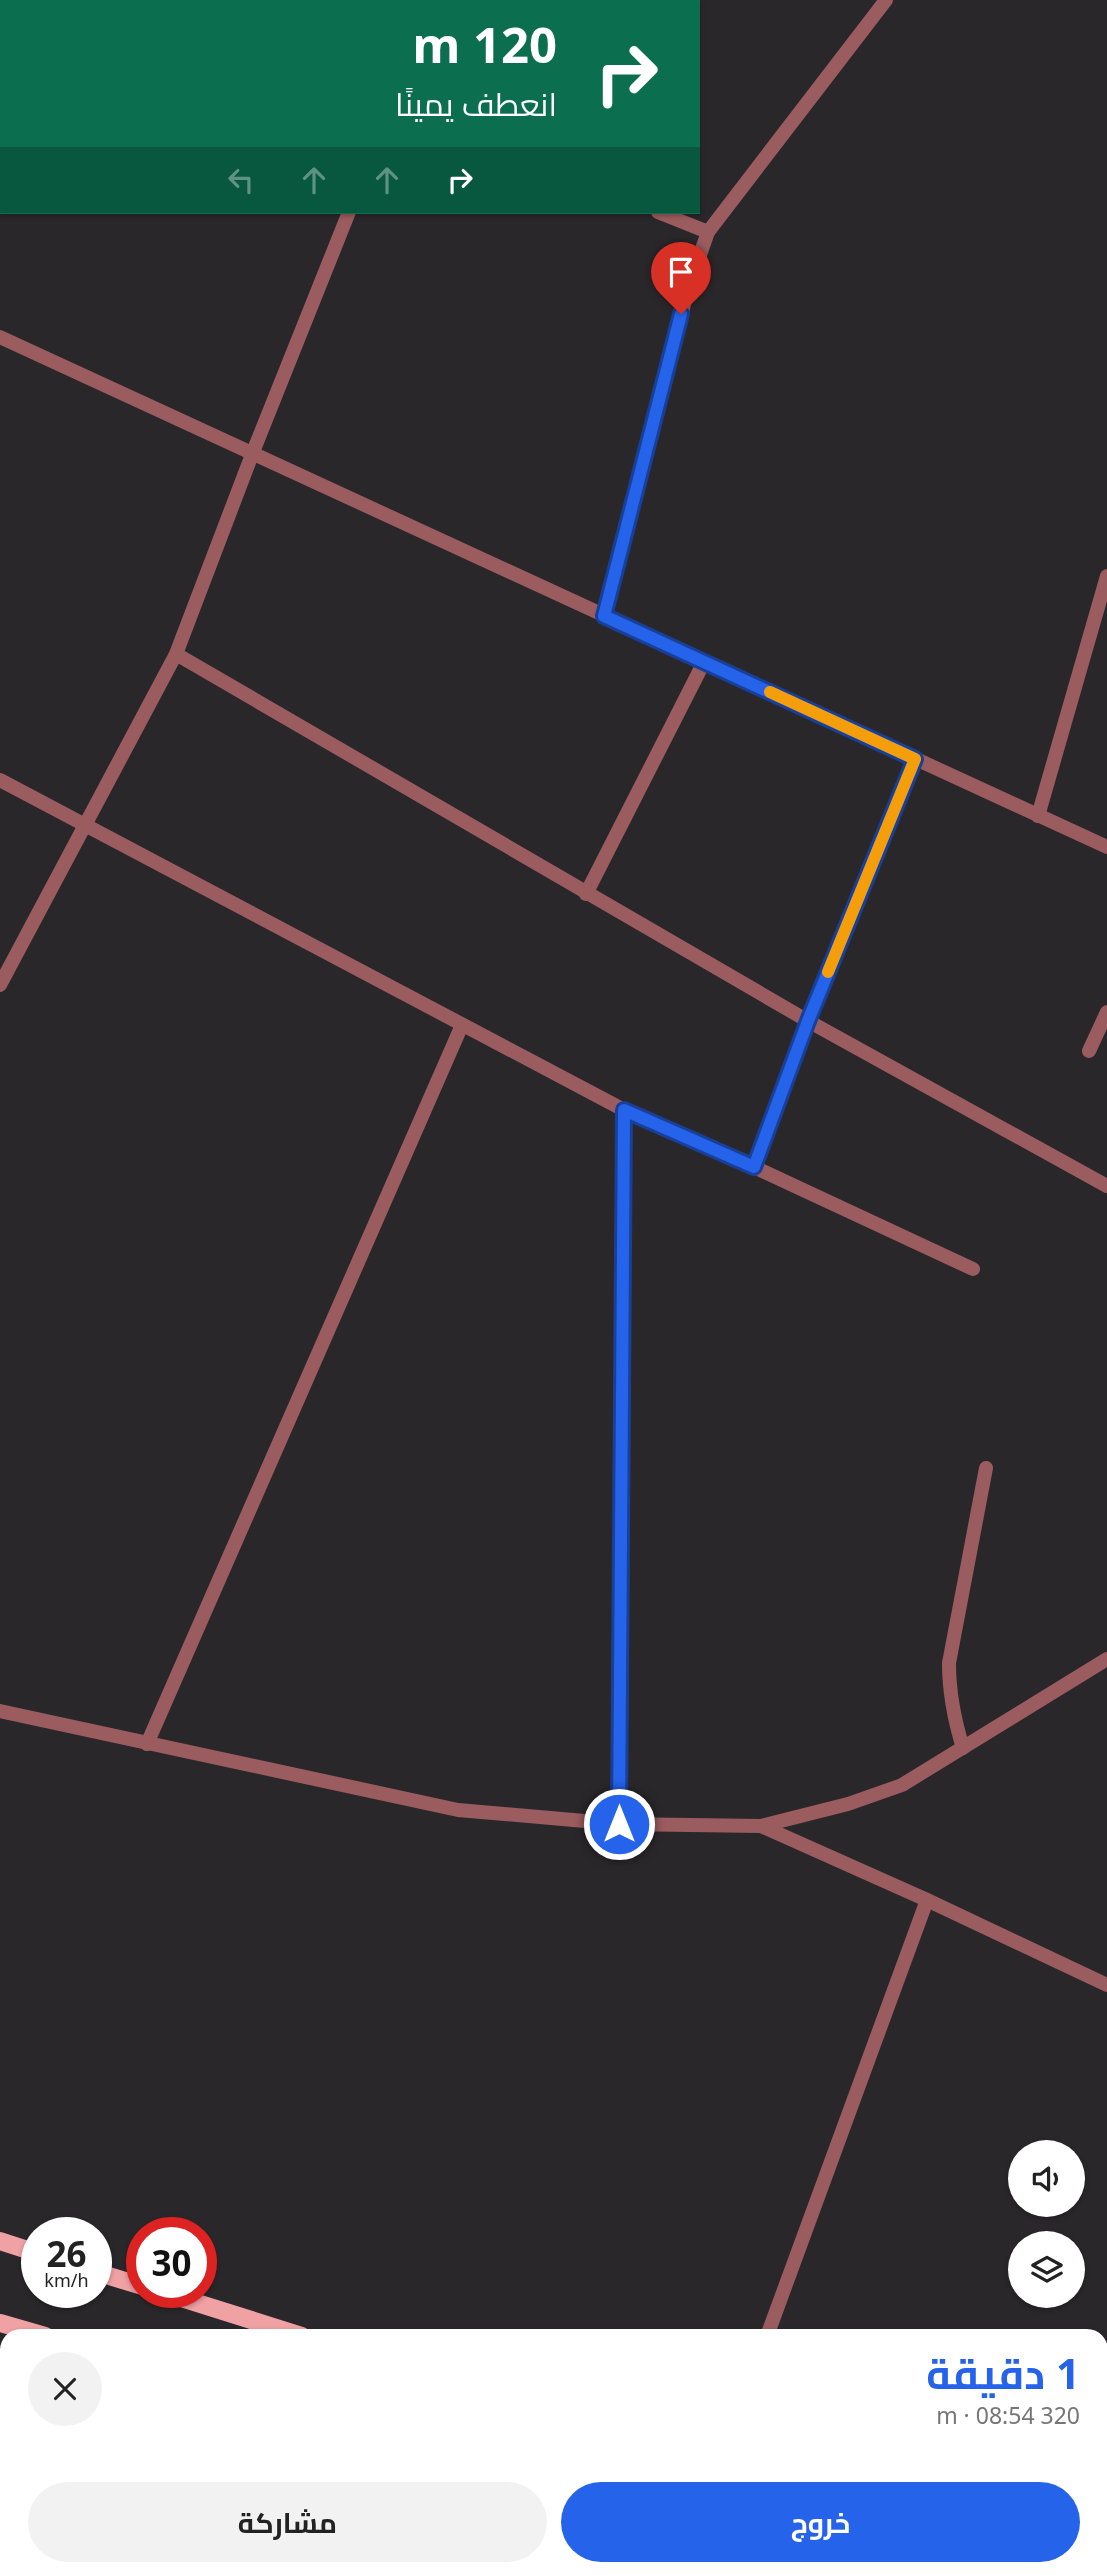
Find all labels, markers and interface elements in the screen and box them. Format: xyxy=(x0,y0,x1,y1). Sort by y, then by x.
text: 120 m xyxy=(412,11,557,77)
icon: right xyxy=(581,28,672,119)
text: انعطف يمينًا xyxy=(395,82,557,125)
icon: left xyxy=(222,161,260,199)
icon: ahead xyxy=(295,161,333,199)
icon: ahead xyxy=(368,161,406,199)
icon: right xyxy=(441,161,479,199)
pin xyxy=(651,242,711,314)
icon: arrive xyxy=(662,253,700,291)
position arrow xyxy=(582,1787,656,1861)
map controls xyxy=(1008,2140,1085,2308)
button: sound xyxy=(1008,2140,1085,2217)
speed limit sign: 30 xyxy=(126,2217,217,2308)
text: 26 xyxy=(46,2230,87,2277)
button: layers xyxy=(1008,2231,1085,2308)
text: km/h xyxy=(44,2268,89,2292)
text: 1 دقيقة xyxy=(926,2344,1080,2401)
button: close xyxy=(28,2352,102,2426)
text: 320 m · 08:54 xyxy=(936,2399,1080,2431)
button: مشاركة xyxy=(28,2482,547,2562)
button: خروج xyxy=(561,2482,1080,2562)

